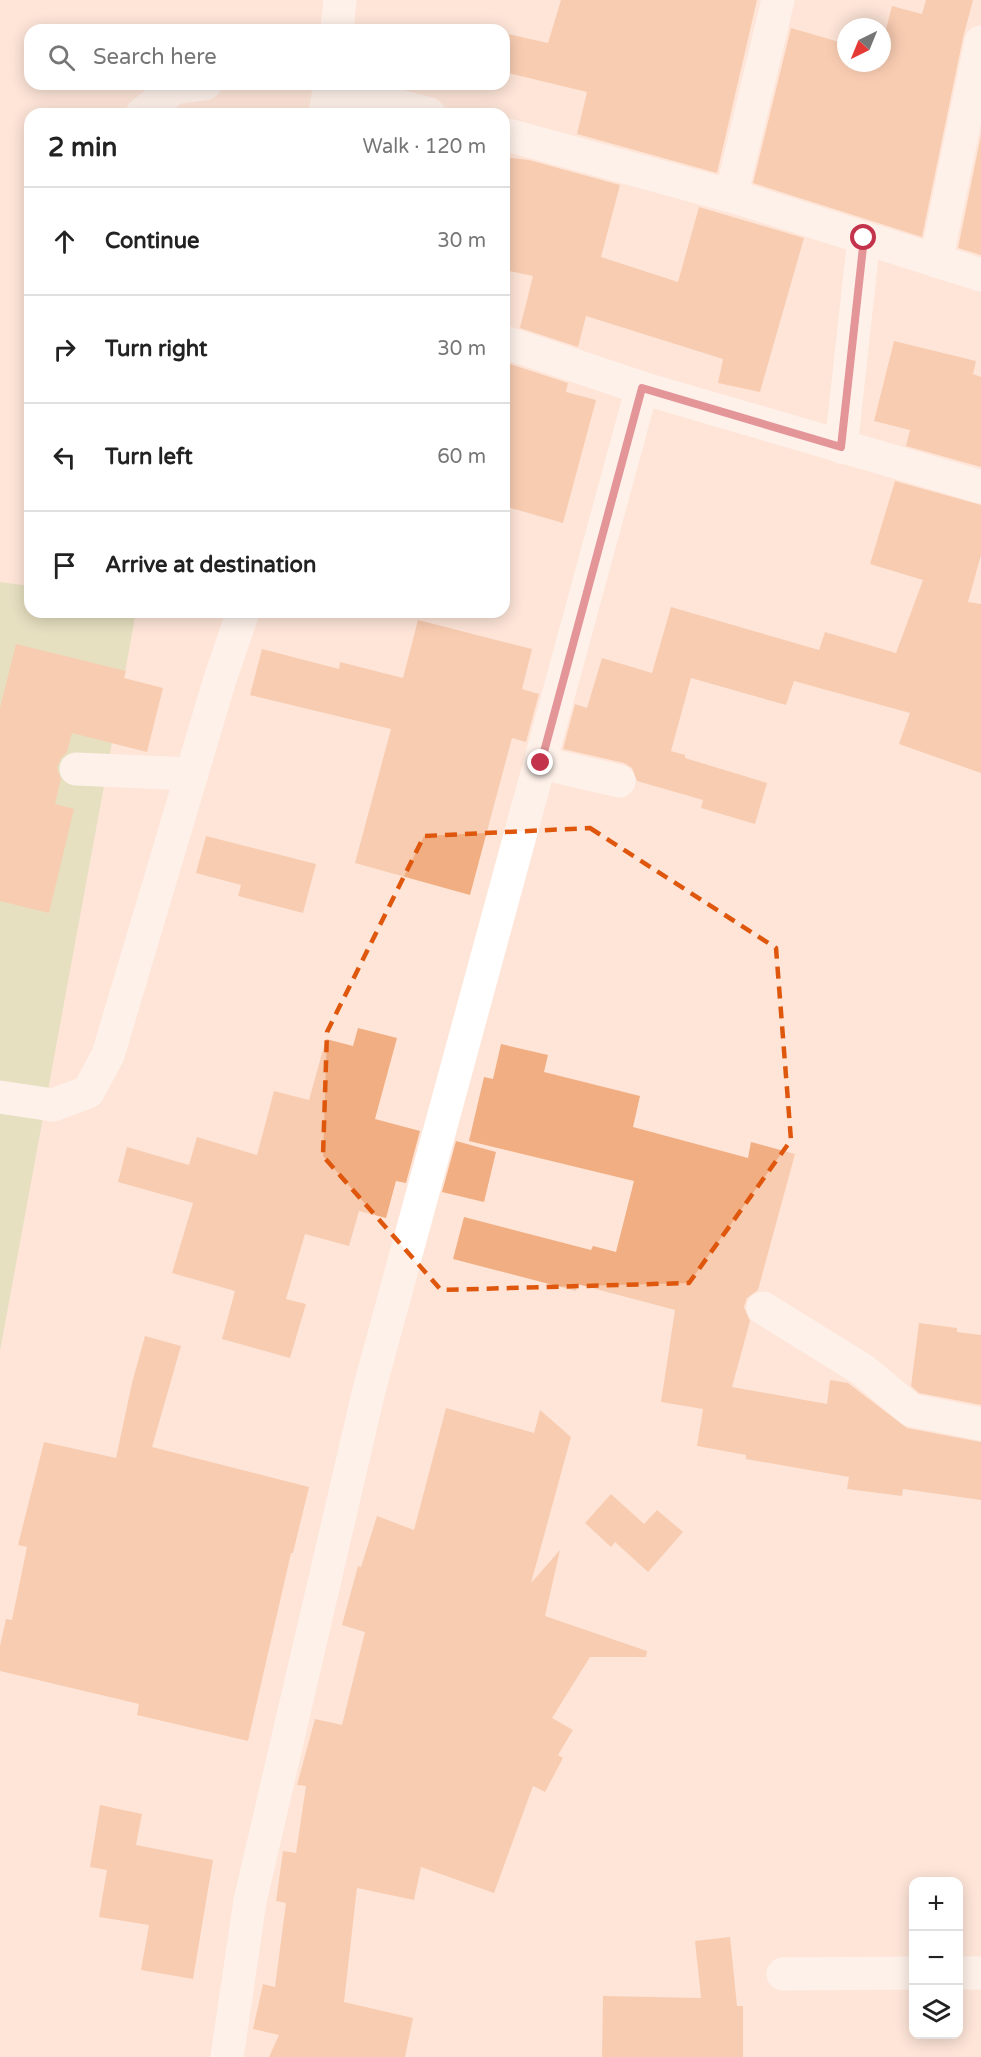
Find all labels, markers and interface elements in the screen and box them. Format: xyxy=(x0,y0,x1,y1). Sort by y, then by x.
north arrow xyxy=(837,18,891,72)
search box xyxy=(24,24,510,90)
icon: search xyxy=(45,41,78,74)
text: Search here xyxy=(93,44,217,70)
text: 2 min xyxy=(48,132,117,163)
text: Walk · 120 m xyxy=(363,135,486,159)
route start xyxy=(850,224,876,250)
icon: ahead xyxy=(48,225,81,258)
text: Continue xyxy=(105,228,200,254)
text: 30 m xyxy=(437,229,486,253)
icon: right xyxy=(48,333,81,366)
text: Turn right xyxy=(105,336,207,362)
text: 30 m xyxy=(437,337,486,361)
icon: left xyxy=(48,441,81,474)
text: Turn left xyxy=(105,444,193,470)
text: 60 m xyxy=(437,445,486,469)
icon: arrive xyxy=(48,549,81,582)
text: Arrive at destination xyxy=(105,552,316,578)
route end xyxy=(527,749,553,775)
map controls xyxy=(909,1877,963,2039)
button: + xyxy=(909,1877,963,1931)
button: − xyxy=(909,1931,963,1985)
button: layers xyxy=(909,1985,963,2039)

